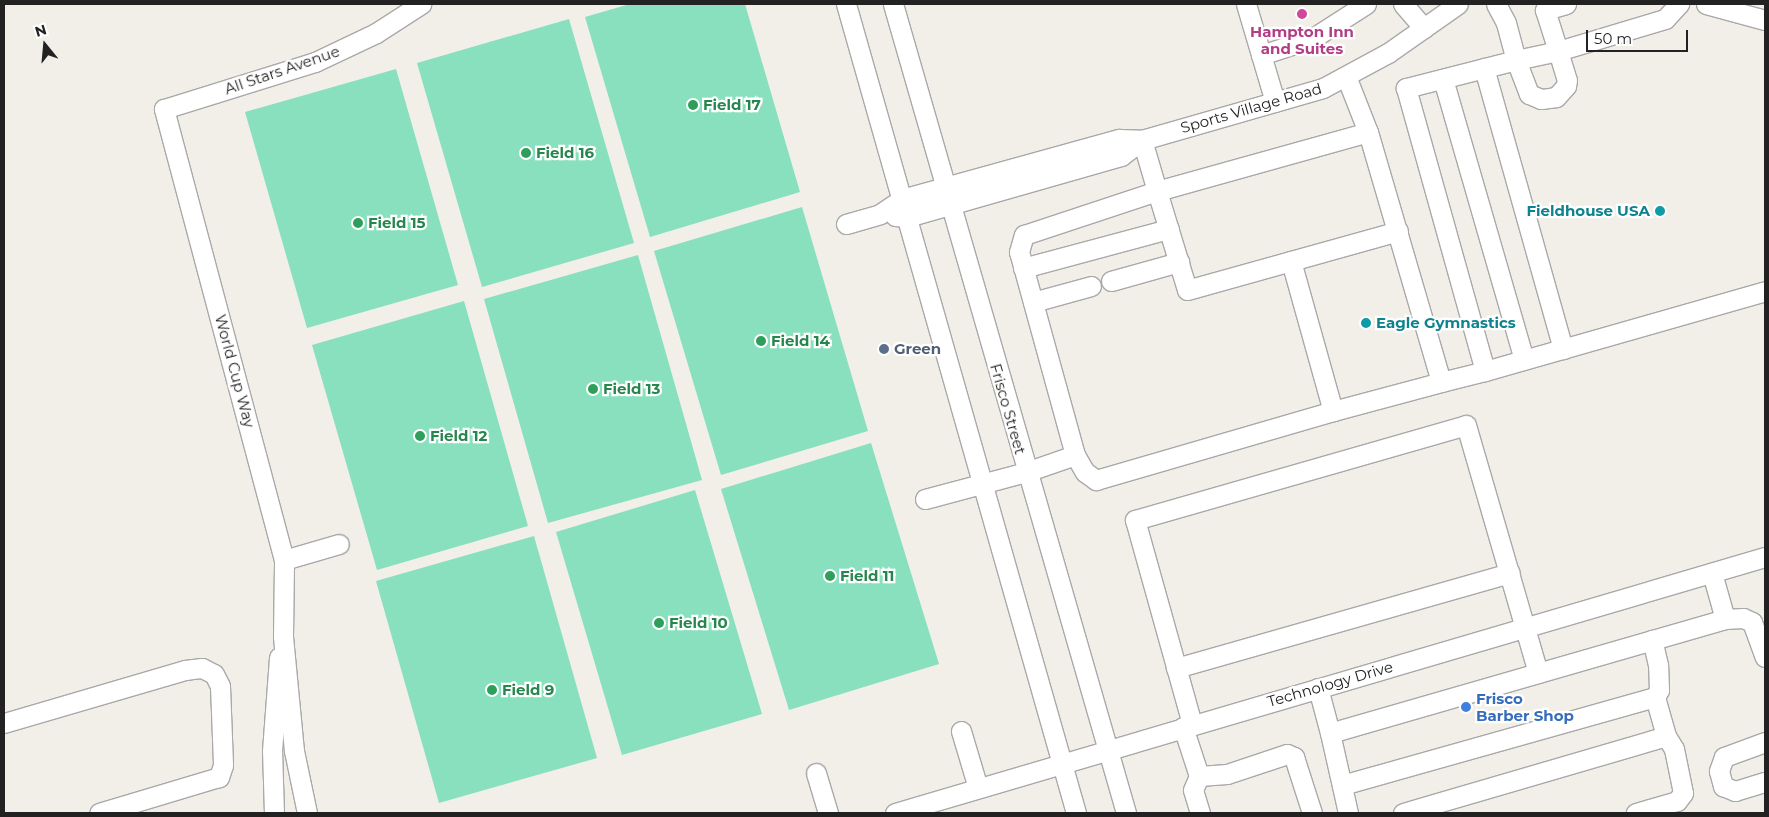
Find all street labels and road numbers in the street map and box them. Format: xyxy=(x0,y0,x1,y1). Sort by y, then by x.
street label: All Stars Avenue xyxy=(222,42,342,98)
street label: Sports Village Road xyxy=(1178,79,1324,137)
street label: World Cup Way xyxy=(211,312,259,430)
street label: Frisco Street xyxy=(986,362,1030,456)
street label: Technology Drive xyxy=(1265,657,1395,711)

